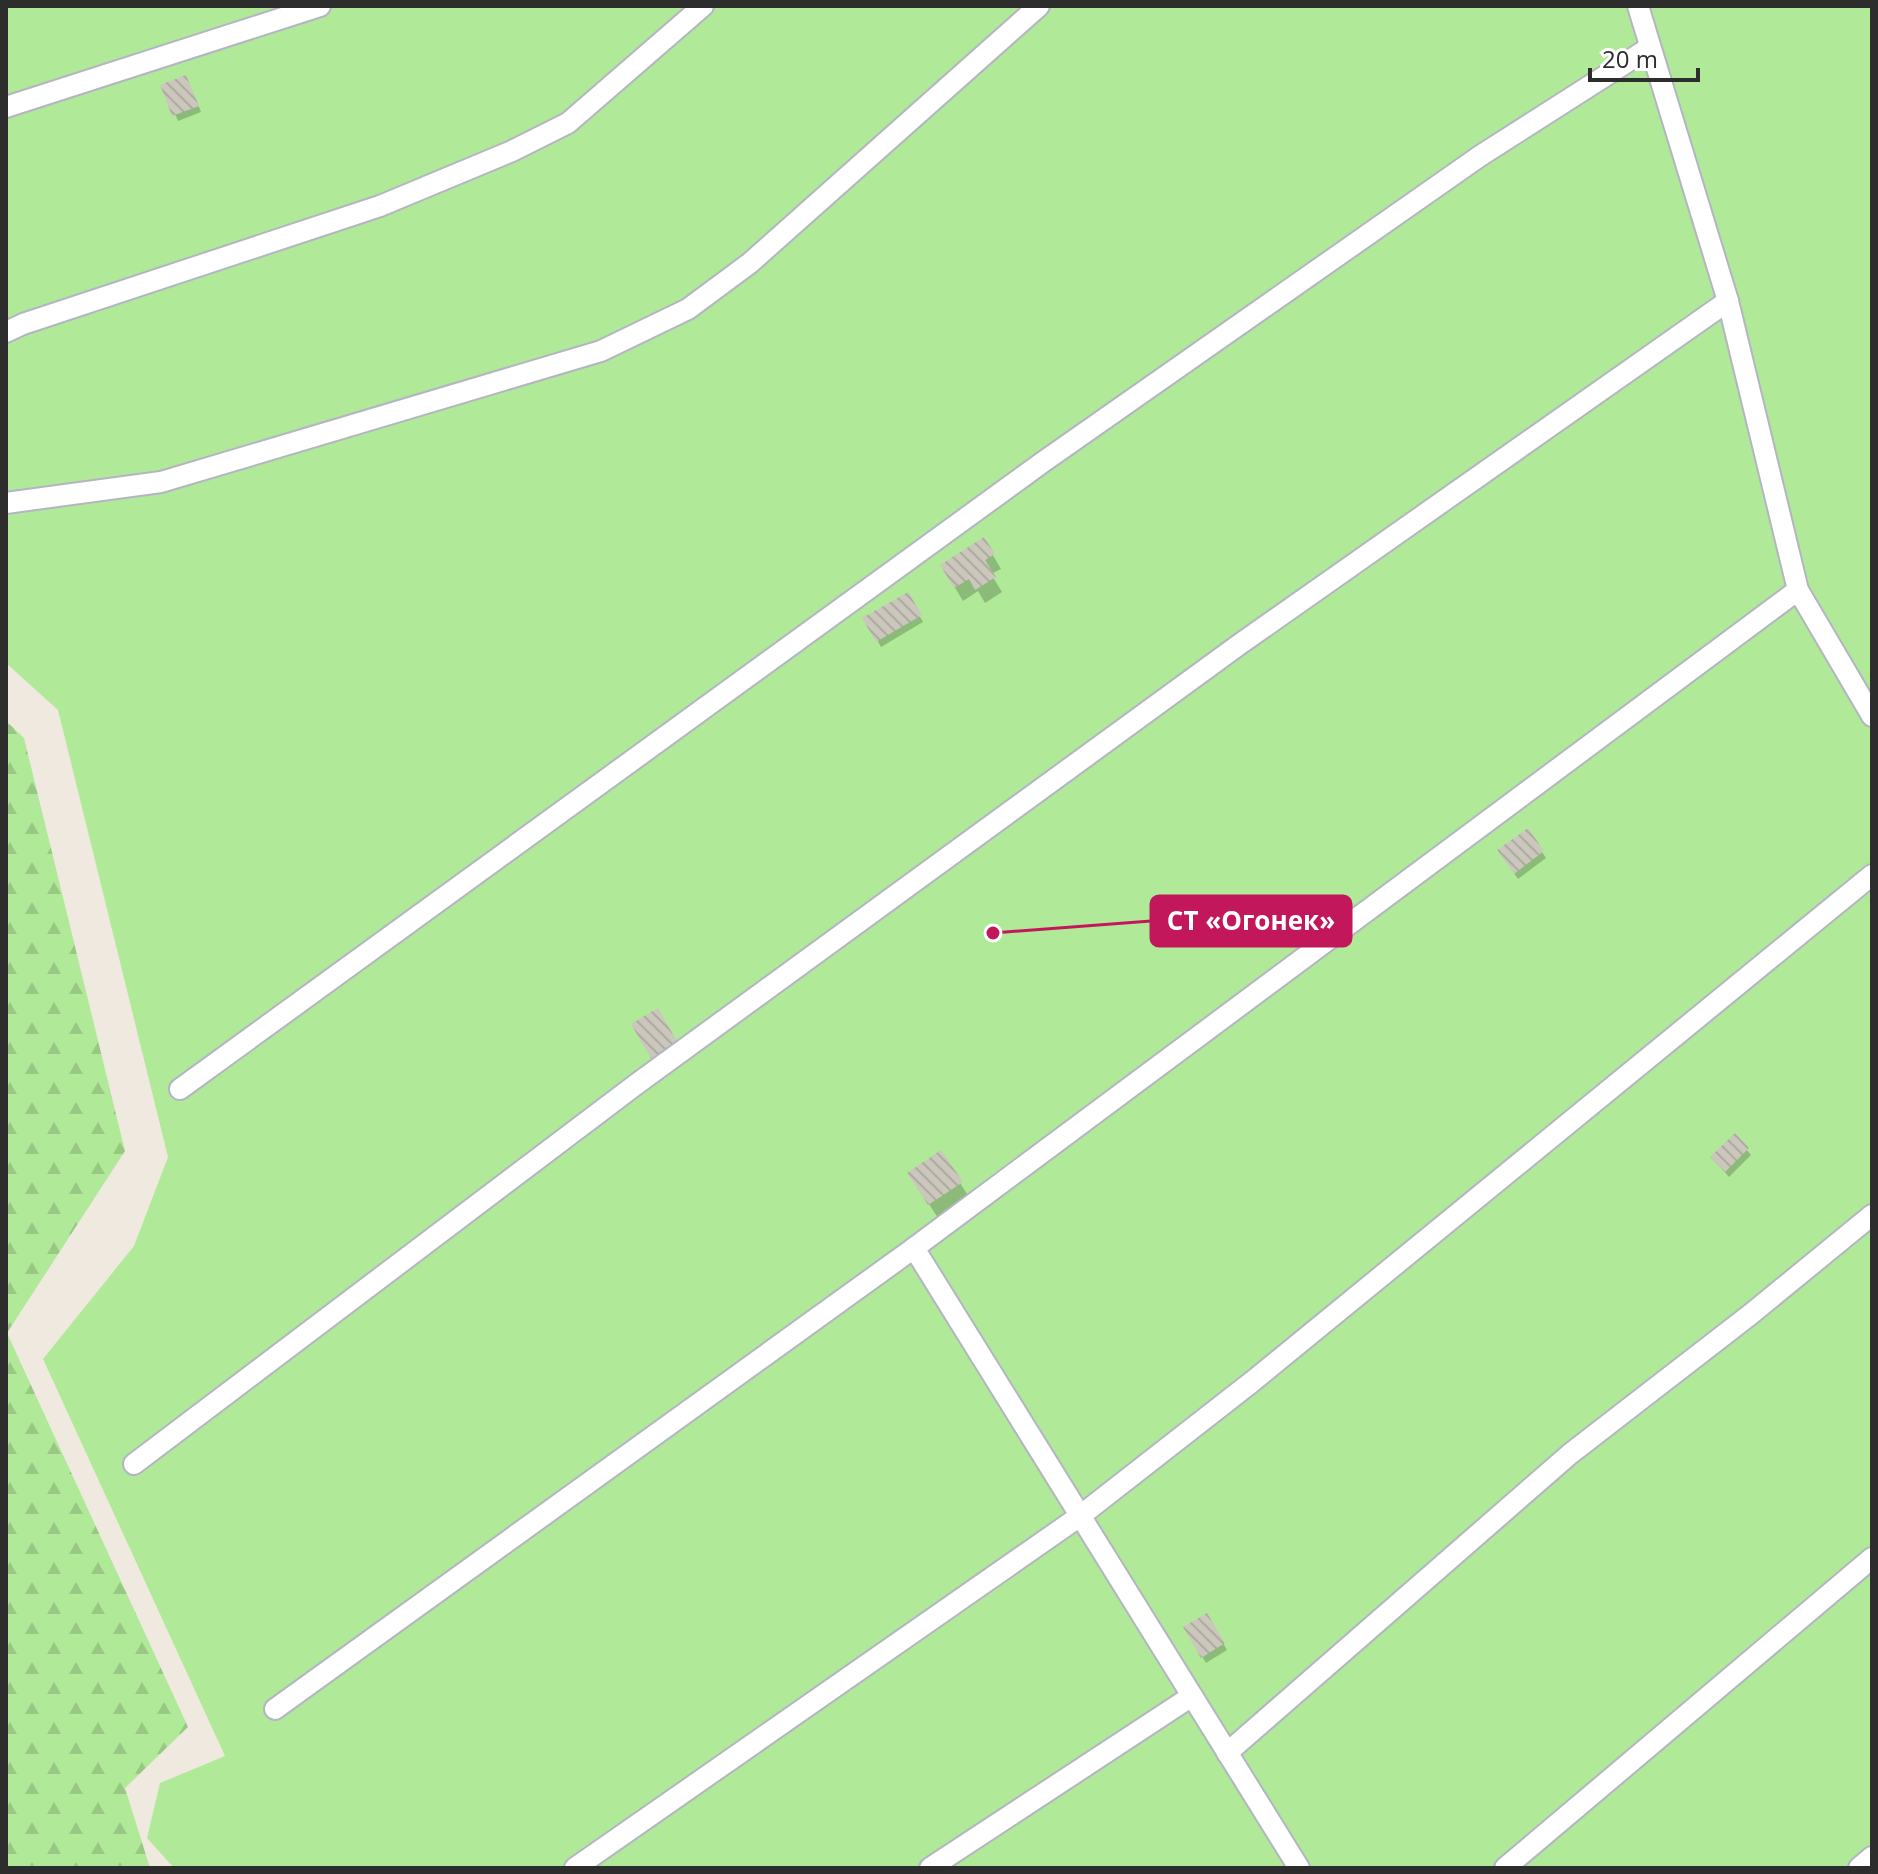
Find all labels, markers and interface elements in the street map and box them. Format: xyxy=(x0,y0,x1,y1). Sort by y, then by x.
scale bar xyxy=(1590,32,1698,82)
text: 20 m xyxy=(1602,42,1658,75)
callout: СТ «Огонек» xyxy=(1151,896,1351,946)
text: СТ «Огонек» xyxy=(1167,902,1335,938)

